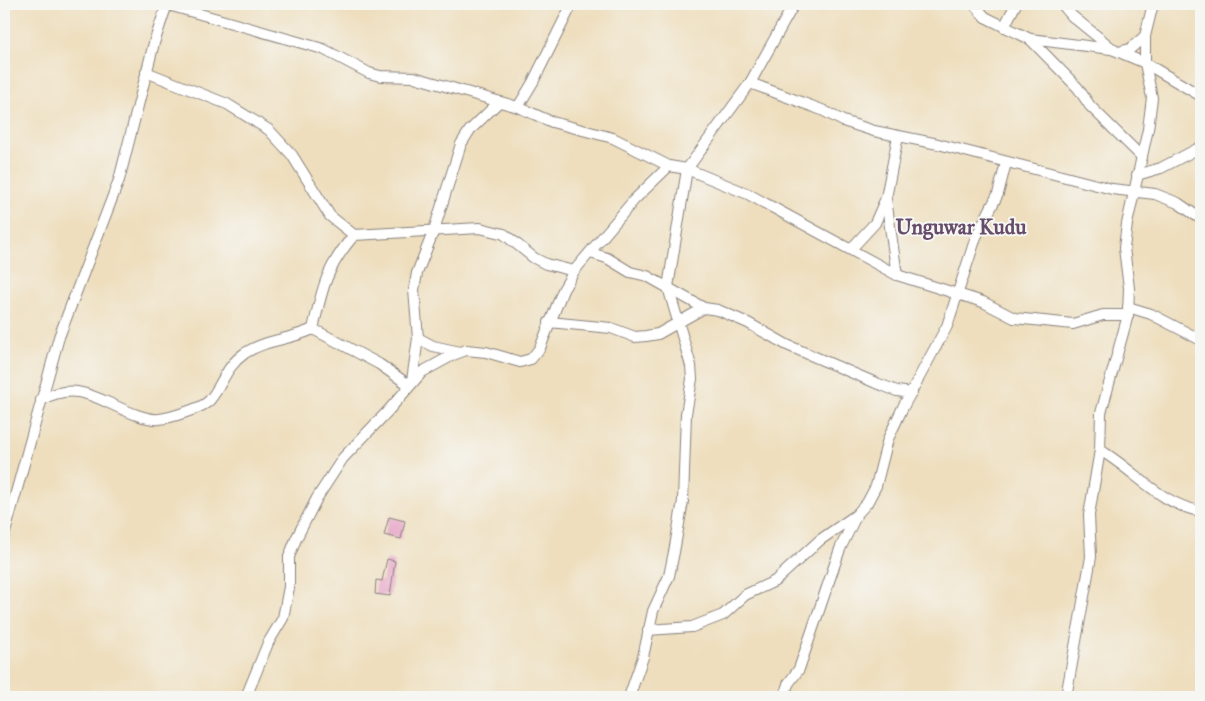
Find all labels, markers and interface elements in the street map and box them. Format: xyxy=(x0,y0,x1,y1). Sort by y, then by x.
district label: Unguwar Kudu xyxy=(895,214,1027,240)

